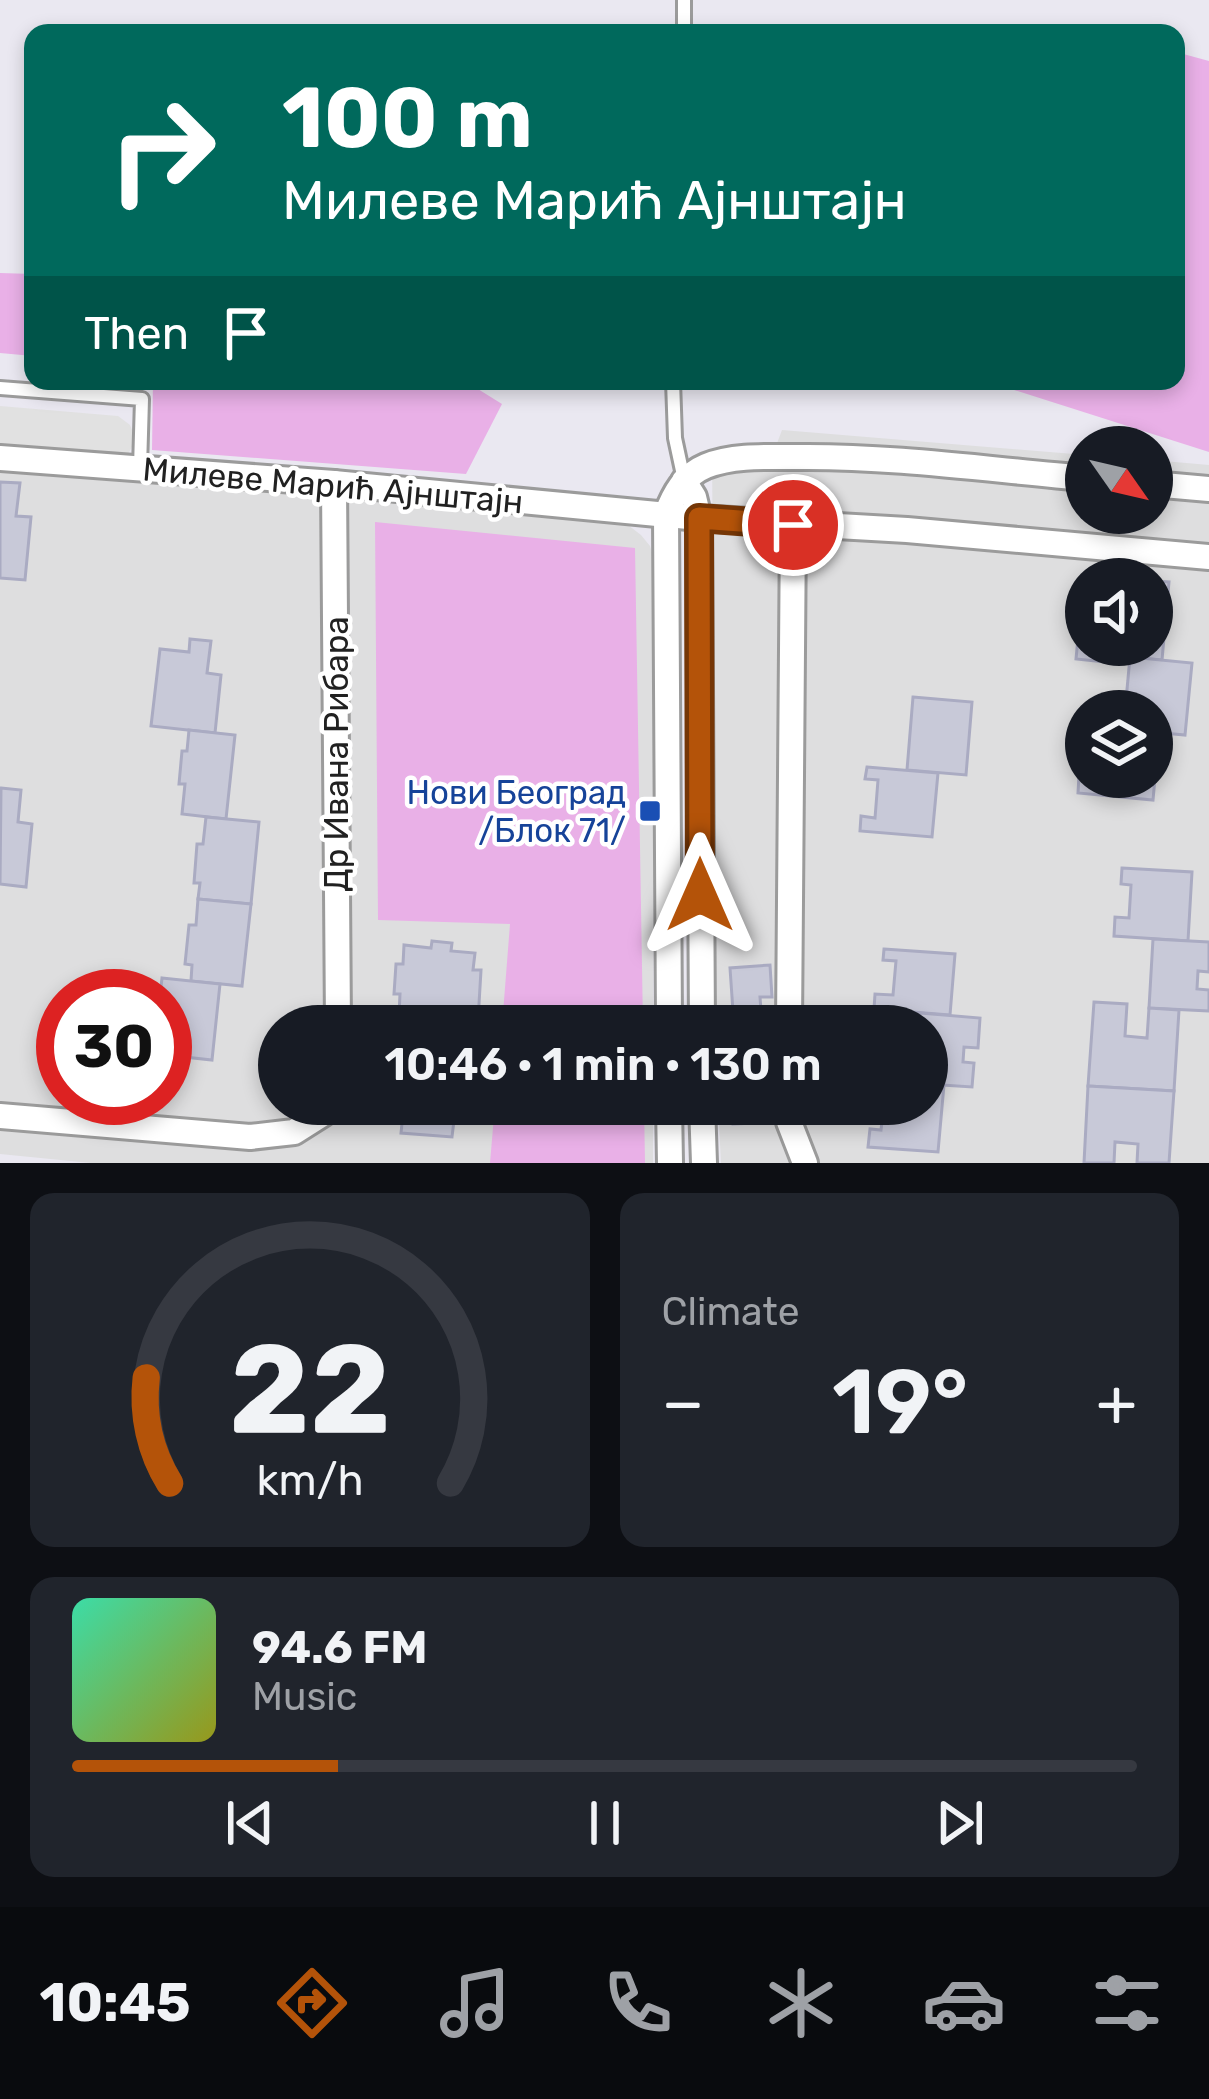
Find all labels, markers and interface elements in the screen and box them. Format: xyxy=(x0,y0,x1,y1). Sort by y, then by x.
text: 100 m xyxy=(282,68,533,168)
icon: right xyxy=(84,72,240,228)
text: Милеве Марић Ајнштајн xyxy=(282,169,907,233)
icon: arrive xyxy=(213,300,279,366)
text: Then xyxy=(84,307,189,360)
north arrow xyxy=(1065,426,1173,534)
map controls xyxy=(1065,426,1173,798)
street label: Милеве Марић Ајнштајн xyxy=(141,449,525,522)
pin xyxy=(742,474,844,576)
icon: arrive xyxy=(760,492,826,558)
button: sound xyxy=(1065,558,1173,666)
street label: Др Ивана Рибара xyxy=(317,616,356,892)
button: layers xyxy=(1065,690,1173,798)
place label: Нови Београд /Блок 71/ xyxy=(406,773,626,850)
marker: Нови Београд /Блок 71/ xyxy=(637,798,663,824)
position arrow xyxy=(637,832,763,958)
speed limit sign: 30 xyxy=(36,969,192,1125)
text: 10:46 · 1 min · 130 m xyxy=(384,1038,822,1091)
text: Climate xyxy=(662,1289,800,1335)
text: 22 xyxy=(229,1315,391,1463)
text: 19° xyxy=(832,1349,968,1456)
text: − xyxy=(662,1363,704,1442)
text: + xyxy=(1096,1363,1137,1442)
text: km/h xyxy=(256,1455,363,1506)
text: 94.6 FM xyxy=(252,1621,427,1674)
text: Music xyxy=(252,1674,357,1720)
icon: previous xyxy=(217,1790,283,1856)
icon: pause xyxy=(572,1790,638,1856)
icon: next xyxy=(927,1790,993,1856)
icon: directions xyxy=(270,1961,354,2045)
icon: music xyxy=(433,1961,517,2045)
icon: phone xyxy=(596,1961,680,2045)
icon: climate xyxy=(759,1961,843,2045)
icon: car xyxy=(922,1961,1006,2045)
icon: filters xyxy=(1085,1961,1169,2045)
text: 10:45 xyxy=(40,1971,191,2035)

